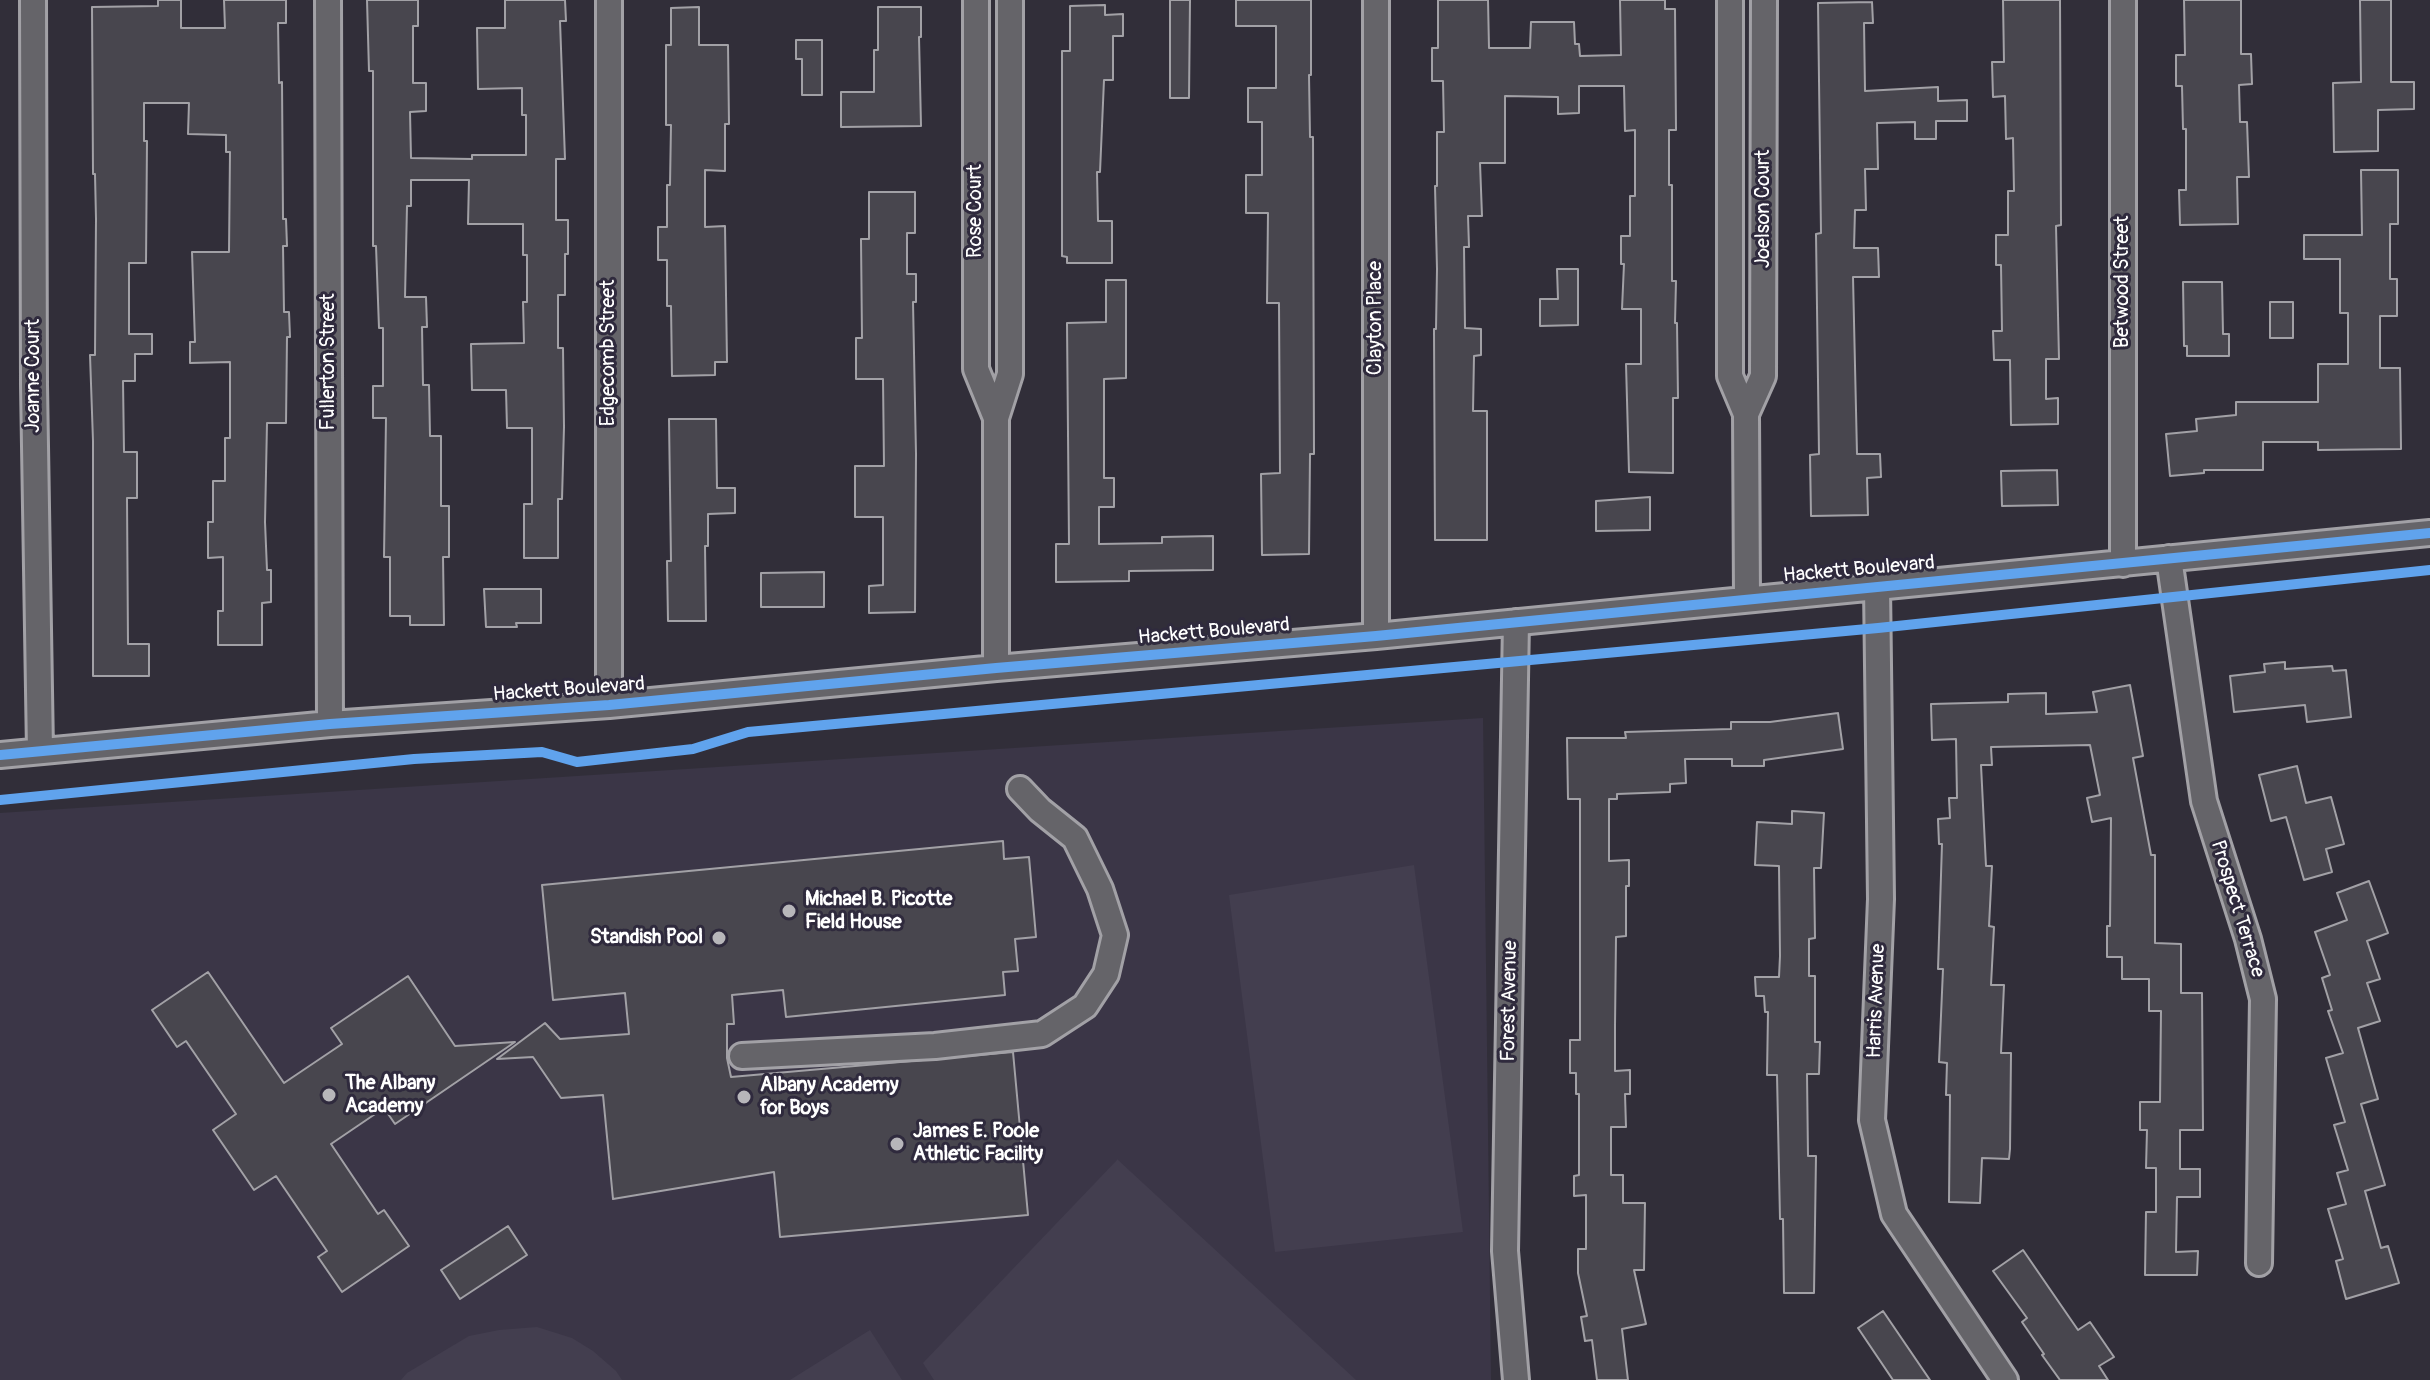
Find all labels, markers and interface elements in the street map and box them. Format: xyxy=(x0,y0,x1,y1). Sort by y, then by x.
street label: Joelson Court xyxy=(1752,150,1776,268)
street label: Rose Court xyxy=(964,164,988,258)
street label: Betwood Street xyxy=(2111,216,2135,348)
street label: Clayton Place xyxy=(1364,261,1388,375)
street label: Edgecomb Street xyxy=(597,280,621,426)
street label: Fullerton Street xyxy=(317,293,341,431)
street label: Joanne Court xyxy=(22,319,46,433)
street label: Hackett Boulevard xyxy=(1782,551,1936,589)
street label: Hackett Boulevard xyxy=(1137,613,1291,651)
street label: Hackett Boulevard xyxy=(492,673,646,707)
street label: Prospect Terrace xyxy=(2205,837,2269,981)
place label: Michael B. Picotte Field House xyxy=(805,888,952,935)
marker: Michael B. Picotte Field House xyxy=(780,902,798,920)
place label: Standish Pool xyxy=(590,926,703,950)
marker: Standish Pool xyxy=(710,929,728,947)
street label: Forest Avenue xyxy=(1497,940,1523,1062)
street label: Harris Avenue xyxy=(1863,943,1891,1059)
place label: The Albany Academy xyxy=(345,1072,435,1119)
place label: Albany Academy for Boys xyxy=(760,1074,898,1121)
marker: The Albany Academy xyxy=(320,1086,338,1104)
marker: Albany Academy for Boys xyxy=(735,1088,753,1106)
place label: James E. Poole Athletic Facility xyxy=(913,1120,1043,1167)
marker: James E. Poole Athletic Facility xyxy=(888,1135,906,1153)

